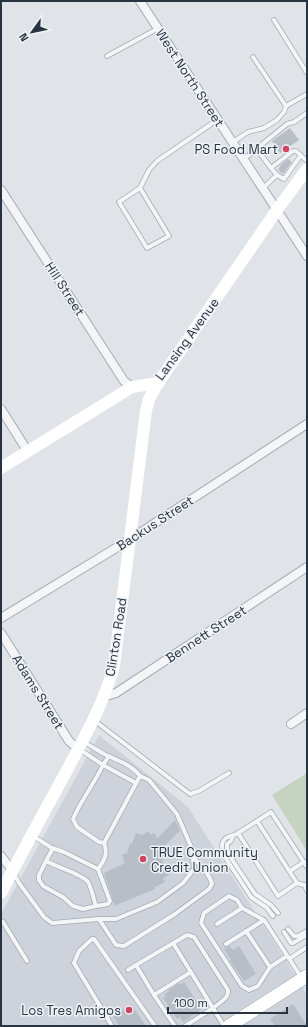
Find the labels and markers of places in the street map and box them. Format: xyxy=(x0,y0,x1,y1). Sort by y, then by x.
place label: PS Food Mart xyxy=(195,141,278,158)
marker: PS Food Mart xyxy=(281,144,291,154)
place label: TRUE Community Credit Union xyxy=(151,844,258,876)
marker: TRUE Community Credit Union xyxy=(138,854,148,864)
place label: Los Tres Amigos xyxy=(21,1002,121,1019)
marker: Los Tres Amigos xyxy=(124,1005,134,1015)

